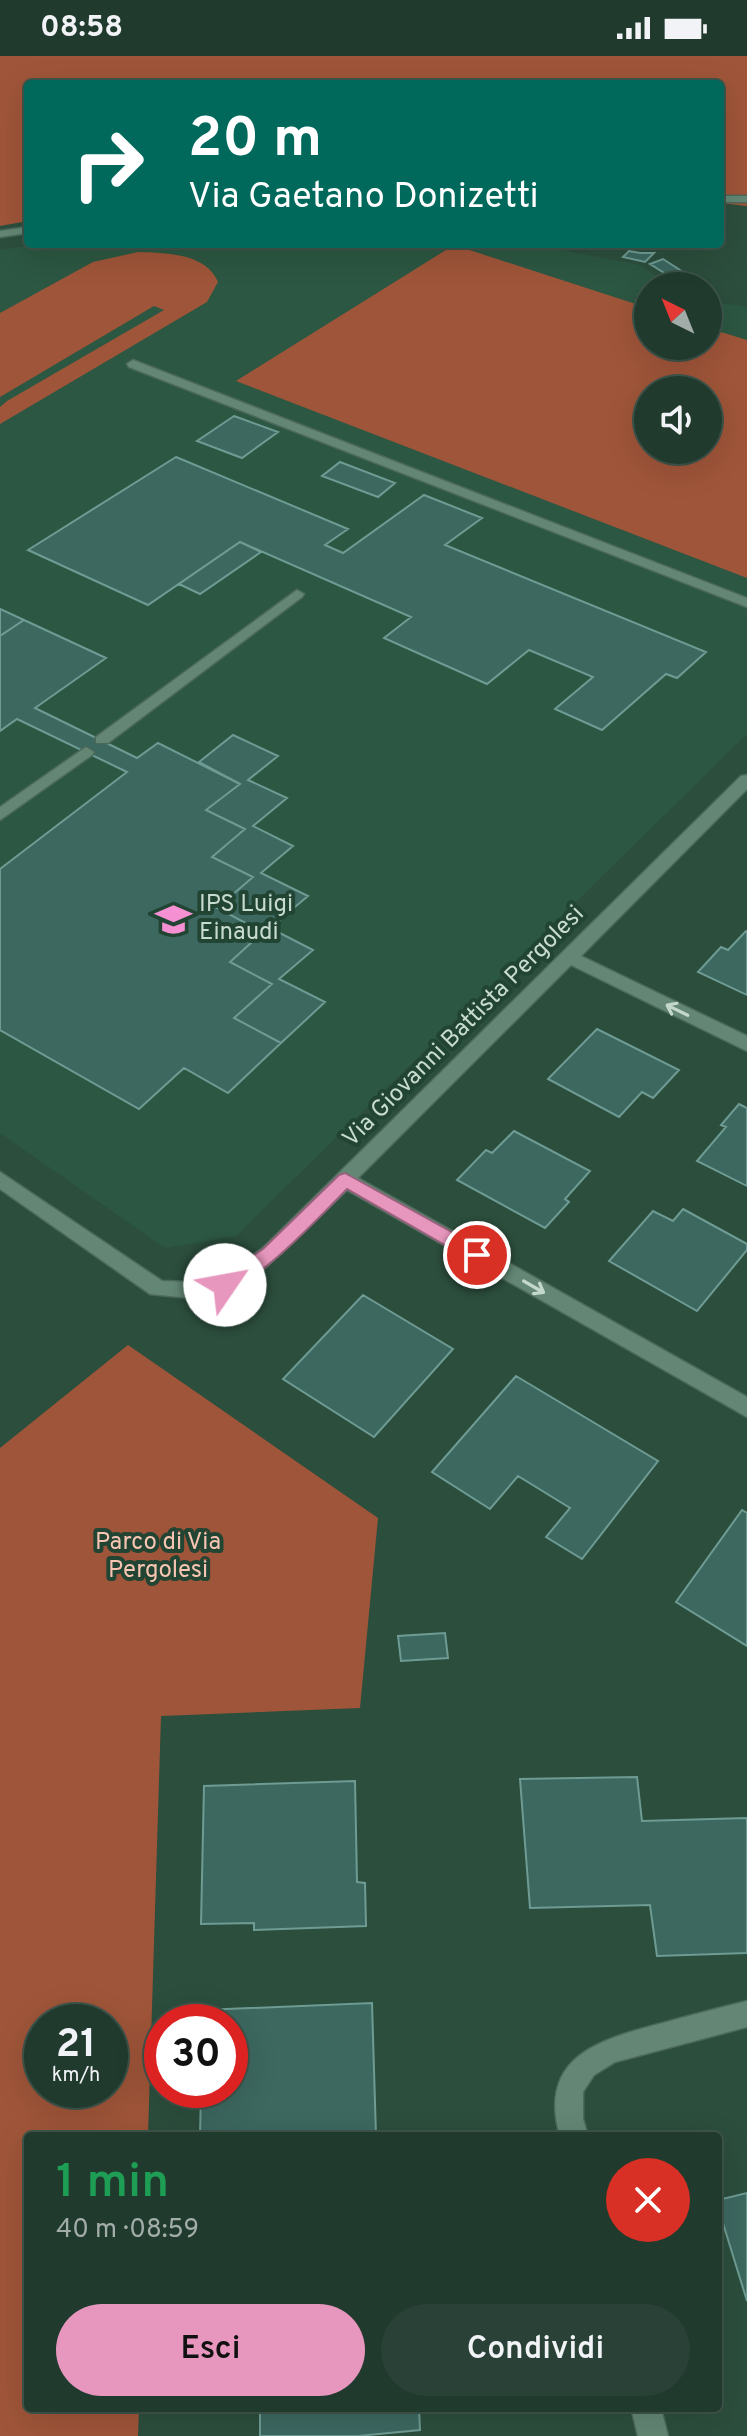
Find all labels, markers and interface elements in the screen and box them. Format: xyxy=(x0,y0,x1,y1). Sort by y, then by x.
text: 08:58 xyxy=(40,10,123,47)
text: 20 m xyxy=(188,106,322,176)
icon: right xyxy=(56,112,160,216)
text: Via Gaetano Donizetti xyxy=(188,175,539,221)
north arrow xyxy=(634,272,722,360)
map controls xyxy=(634,272,722,464)
button: sound xyxy=(634,376,722,464)
place label: IPS Luigi Einaudi xyxy=(199,890,293,948)
school or university icon: IPS Luigi Einaudi xyxy=(154,900,192,938)
street label: Via Giovanni Battista Pergolesi xyxy=(337,900,591,1154)
one-way arrow xyxy=(665,1002,689,1017)
pin xyxy=(443,1221,511,1289)
icon: arrive xyxy=(455,1233,499,1277)
position arrow xyxy=(183,1243,267,1327)
one-way arrow xyxy=(522,1280,546,1295)
park label: Parco di Via Pergolesi xyxy=(95,1528,221,1586)
speed limit sign: 30 xyxy=(144,2004,248,2108)
text: 21 xyxy=(56,2021,96,2071)
text: km/h xyxy=(52,2063,100,2089)
text: 1 min xyxy=(56,2154,169,2214)
button: close xyxy=(606,2158,690,2242)
text: 40 m · 08:59 xyxy=(56,2214,199,2247)
button: Esci xyxy=(56,2304,365,2396)
button: Condividi xyxy=(381,2304,690,2396)

